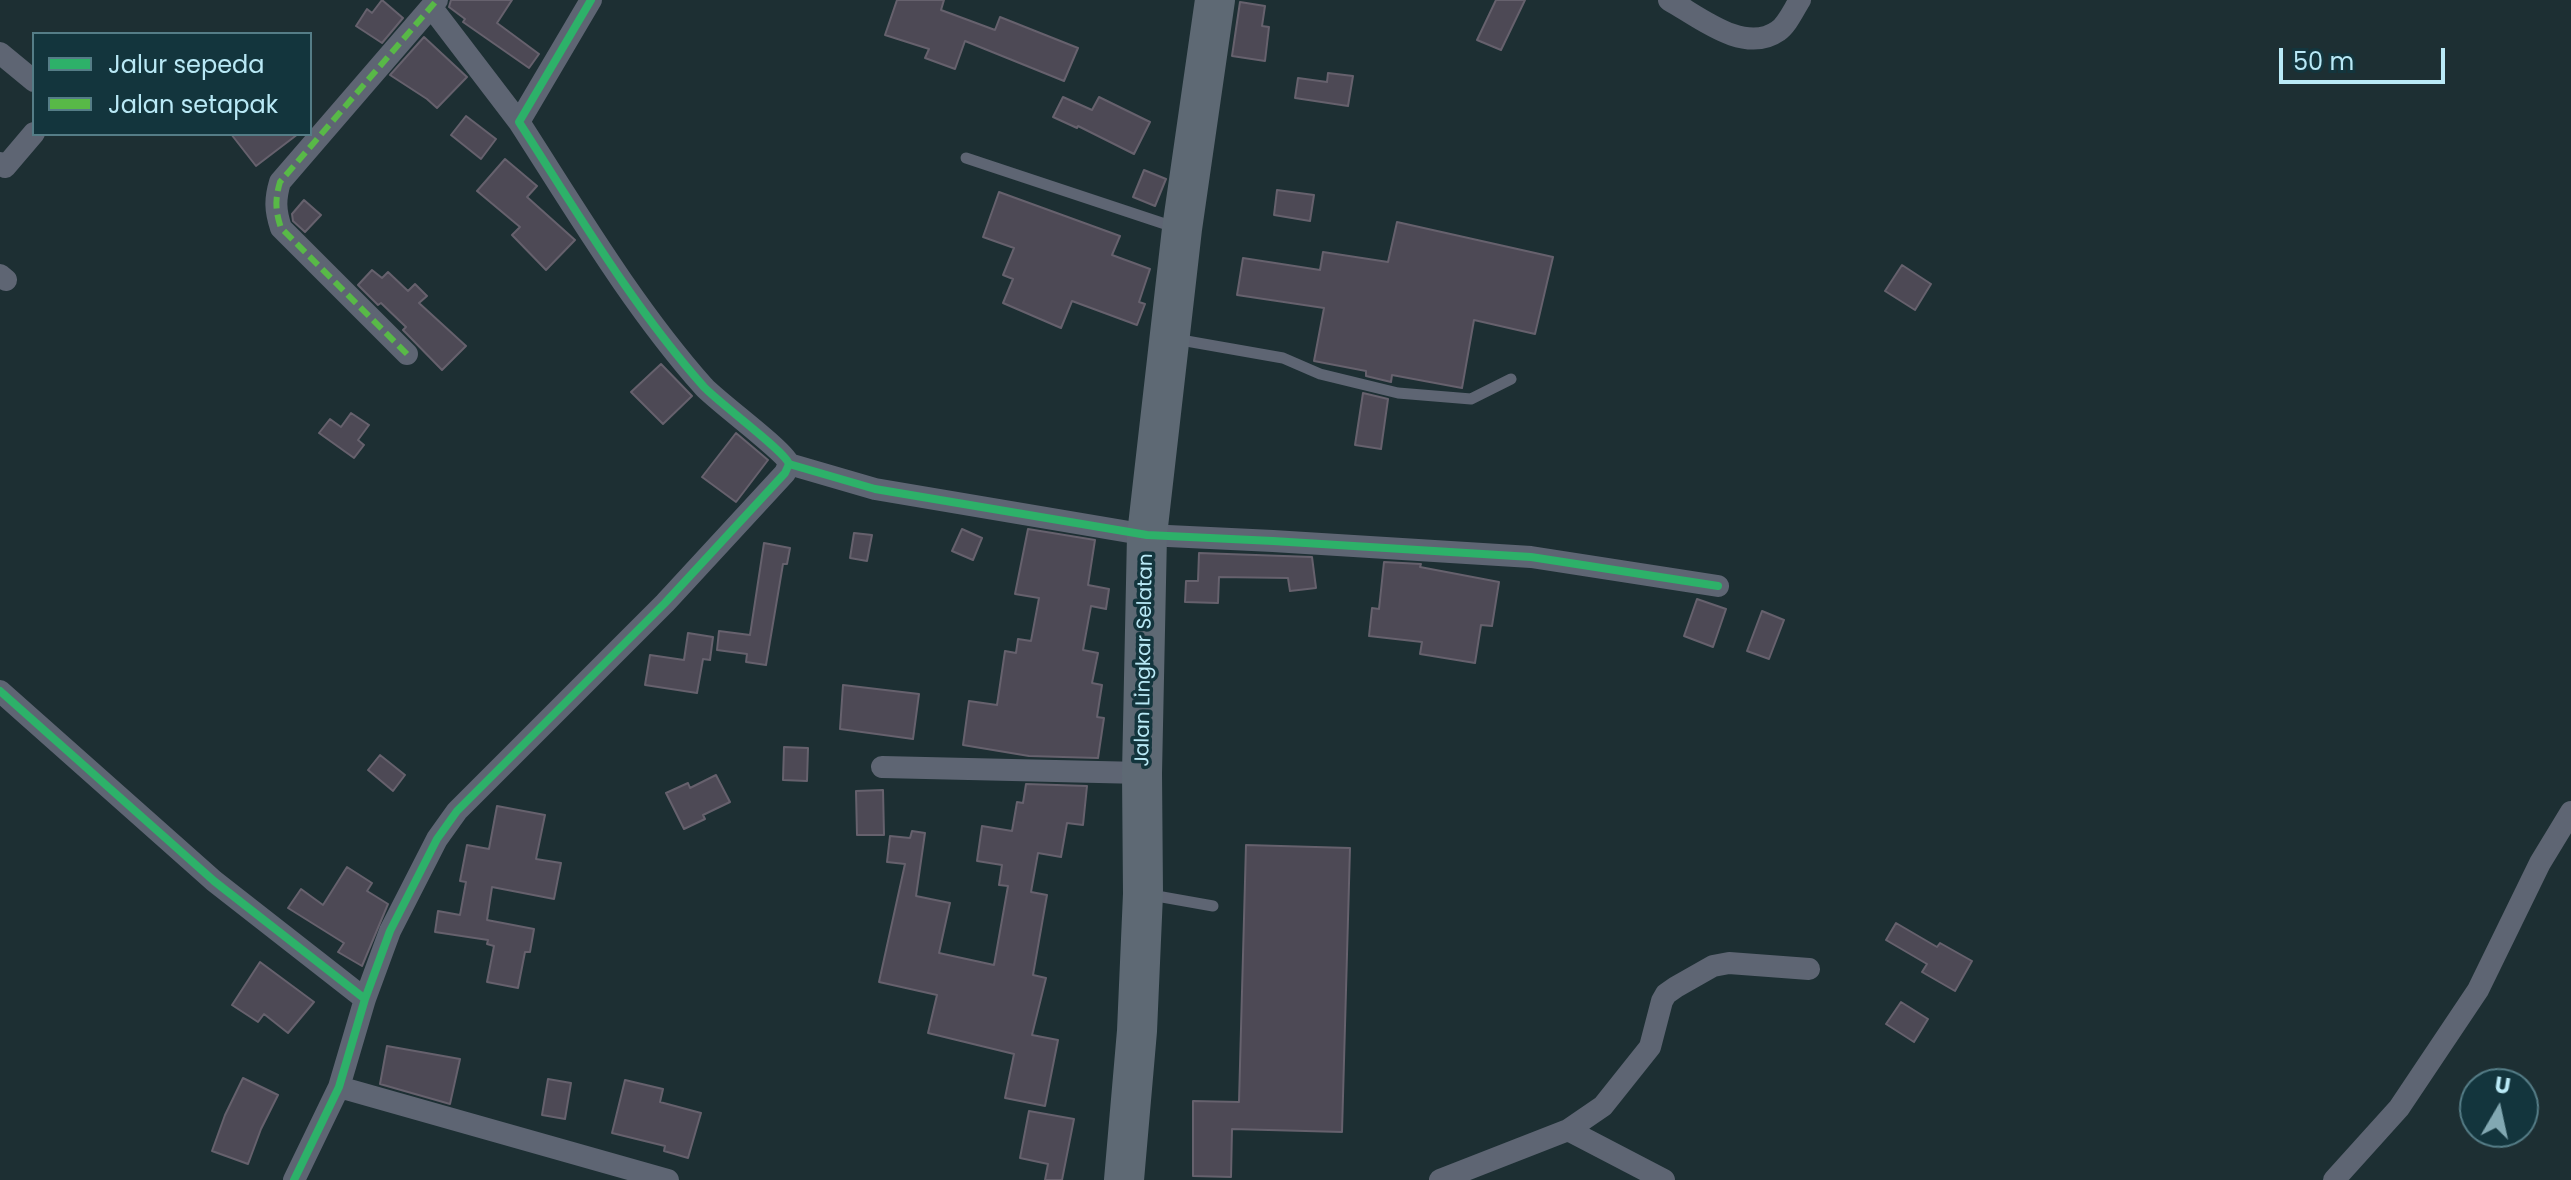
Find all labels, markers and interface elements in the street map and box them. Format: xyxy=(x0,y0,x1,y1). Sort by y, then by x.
legend xyxy=(32,32,312,136)
scale bar xyxy=(2283,32,2449,82)
text: 50 m xyxy=(2293,45,2354,78)
text: Jalur sepeda xyxy=(108,48,265,81)
text: Jalan setapak xyxy=(108,88,278,121)
street label: Jalan Lingkar Selatan xyxy=(1131,553,1159,767)
north arrow xyxy=(2459,1068,2539,1148)
text: U xyxy=(2492,1069,2513,1102)

